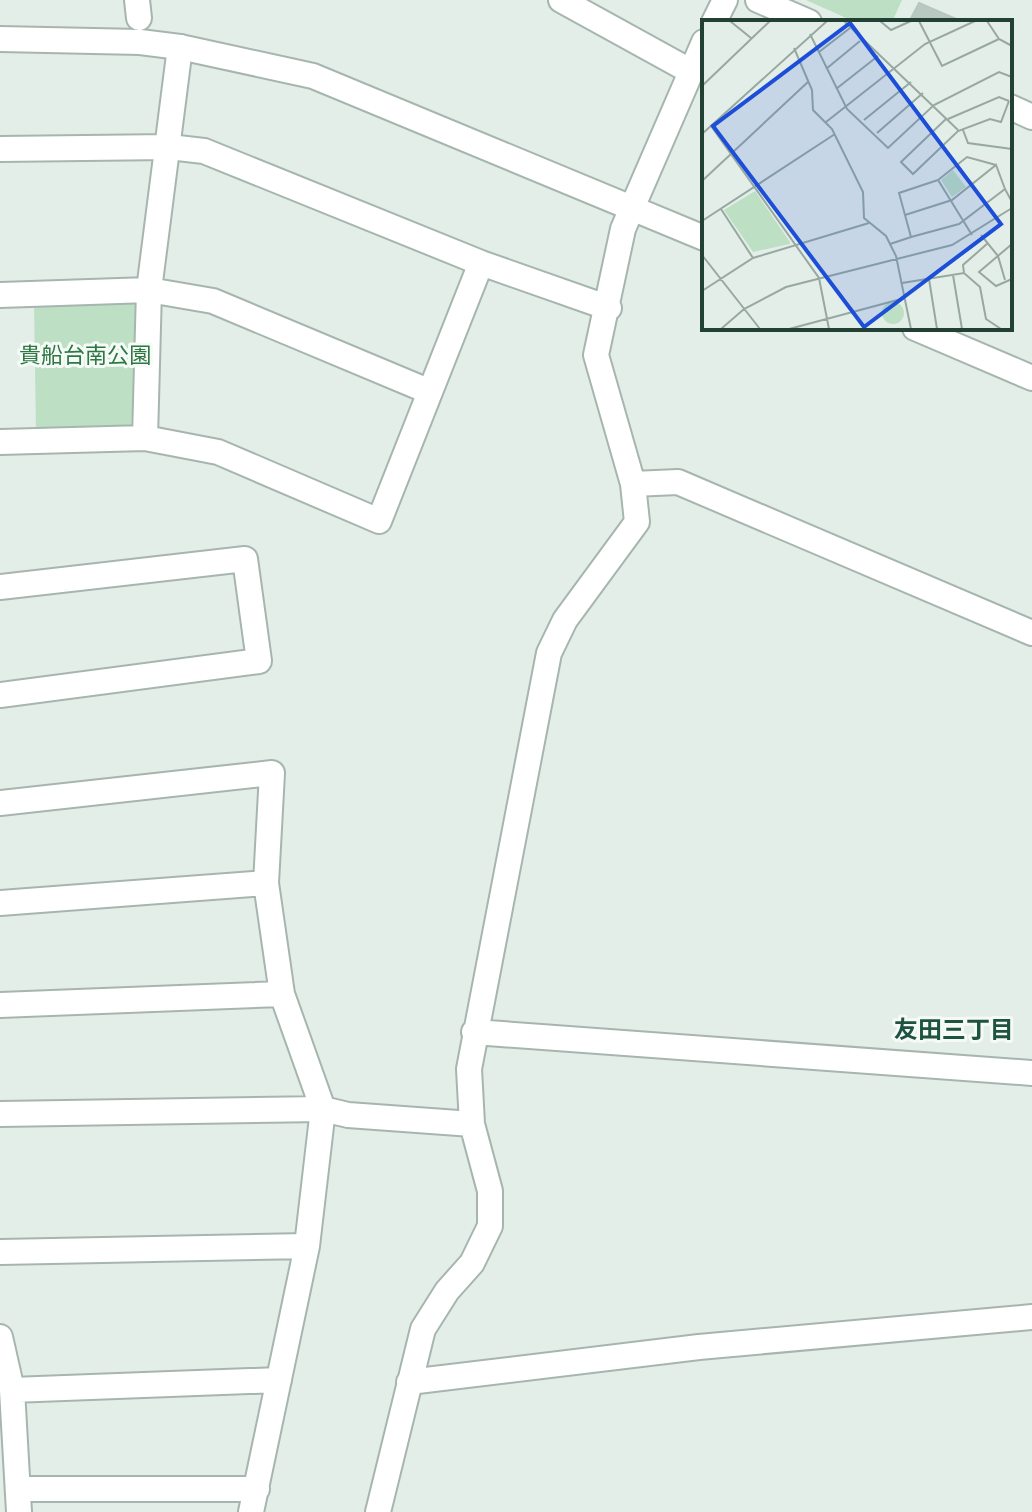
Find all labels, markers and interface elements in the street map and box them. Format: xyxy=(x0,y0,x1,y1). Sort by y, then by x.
inset map xyxy=(702,20,1012,330)
park label: 貴船台南公園 xyxy=(19,341,151,370)
district label: 友田三丁目 xyxy=(894,1014,1014,1045)

